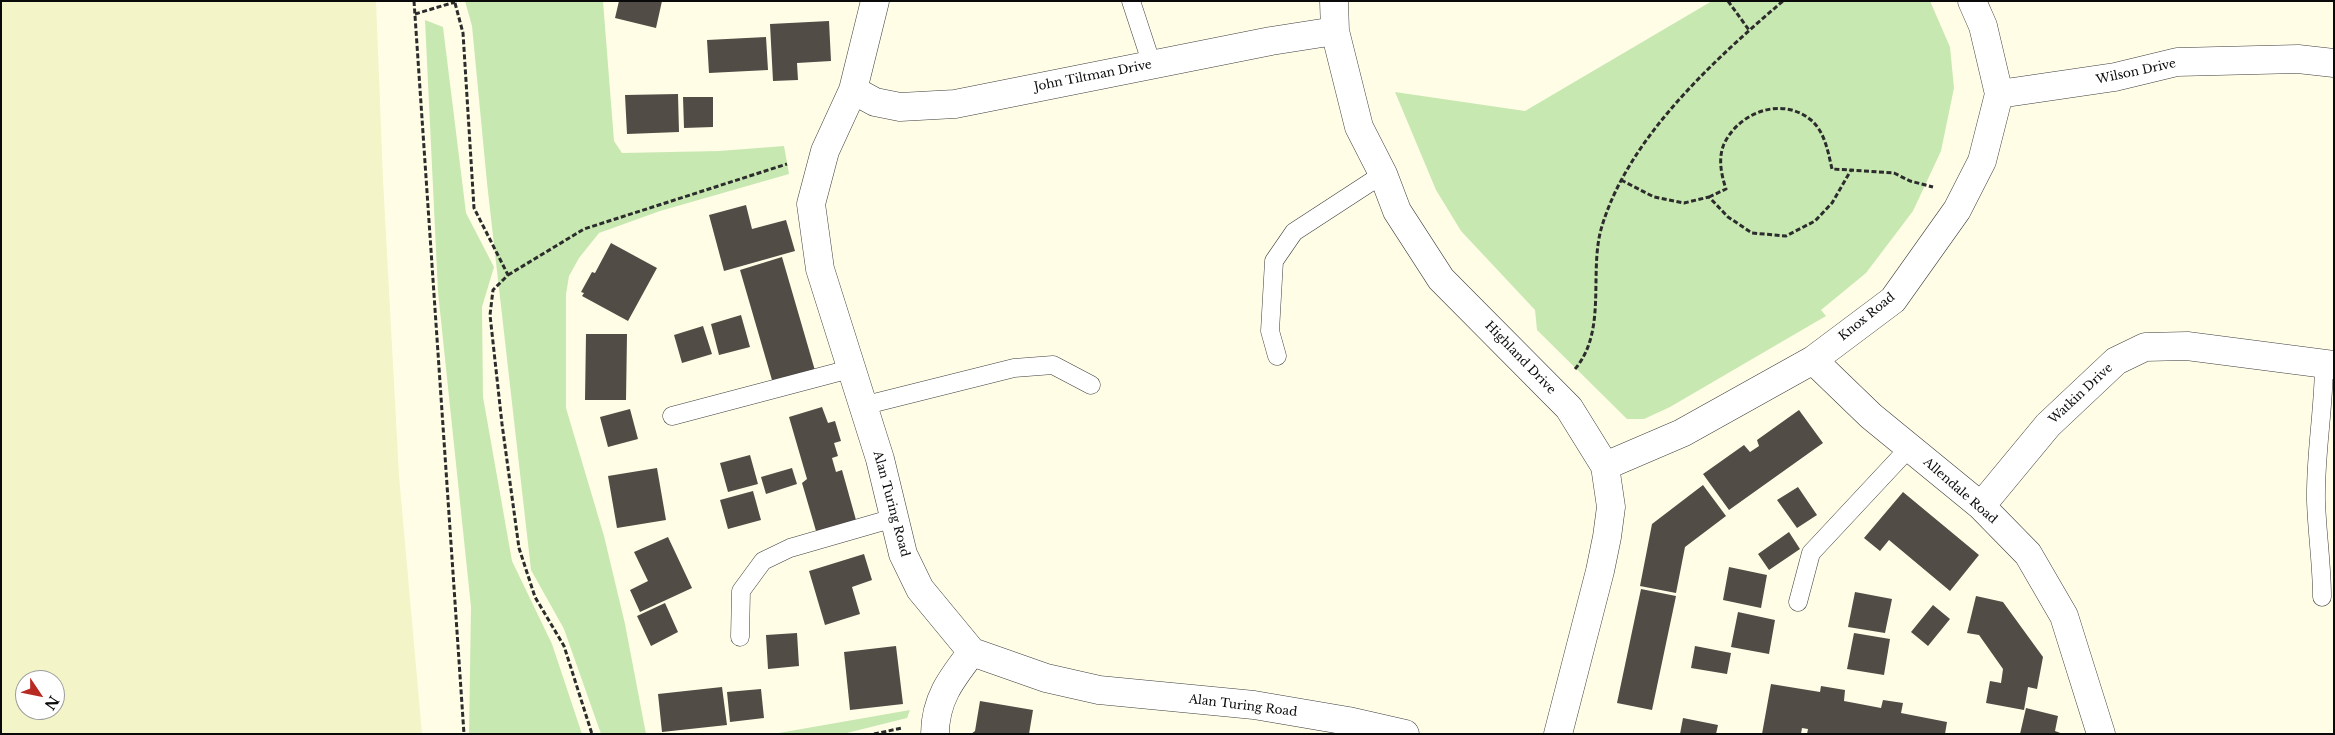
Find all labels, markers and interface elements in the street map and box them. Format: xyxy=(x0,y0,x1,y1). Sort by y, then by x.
street label: Wilson Drive xyxy=(2095,57,2177,87)
street label: John Tiltman Drive xyxy=(1033,58,1153,94)
street label: Knox Road xyxy=(1836,290,1898,344)
street label: Highland Drive xyxy=(1482,319,1558,397)
street label: Watkin Drive xyxy=(2046,361,2116,427)
street label: Alan Turing Road xyxy=(870,449,912,559)
street label: Allendale Road xyxy=(1920,455,2000,527)
north arrow xyxy=(15,670,65,720)
text: N xyxy=(40,692,63,713)
street label: Alan Turing Road xyxy=(1188,692,1298,720)

